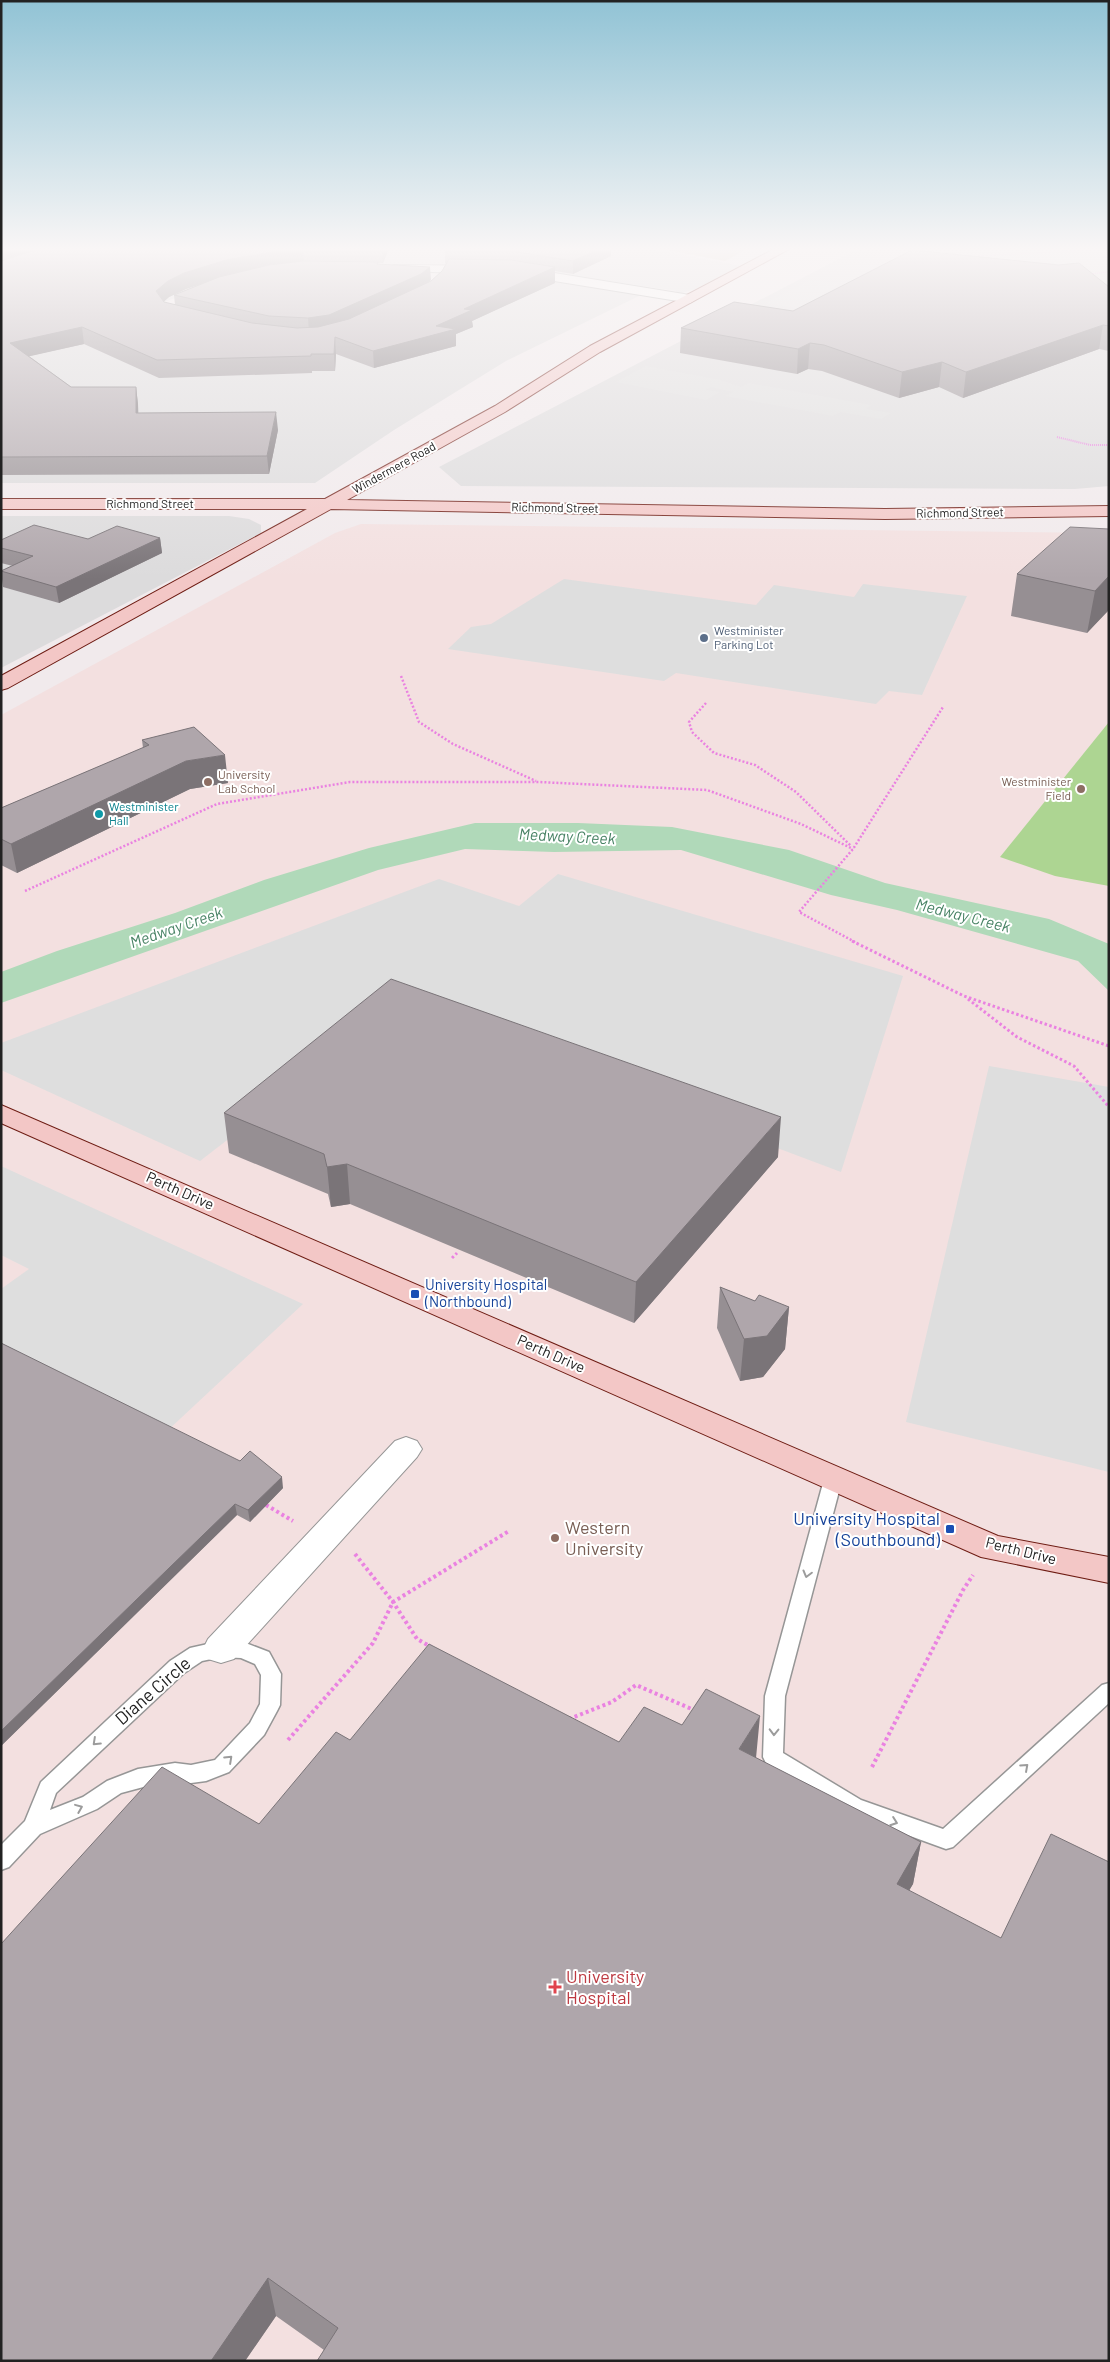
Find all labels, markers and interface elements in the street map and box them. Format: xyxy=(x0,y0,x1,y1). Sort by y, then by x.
street label: Windermere Road xyxy=(349,438,438,496)
street label: Richmond Street xyxy=(106,496,194,510)
street label: Richmond Street xyxy=(511,499,599,515)
street label: Richmond Street xyxy=(916,504,1004,520)
place label: Westminister Parking Lot xyxy=(714,623,784,651)
marker: Westminister Parking Lot xyxy=(698,632,710,644)
place label: University Lab School xyxy=(218,767,275,795)
place label: Westminister Field xyxy=(1001,774,1072,802)
marker: University Lab School xyxy=(202,776,214,788)
marker: Westminister Field xyxy=(1075,783,1087,795)
place label: Westminister Hall xyxy=(109,799,179,827)
marker: Westminister Hall xyxy=(93,808,105,820)
water label: Medway Creek xyxy=(518,823,616,848)
water label: Medway Creek xyxy=(914,894,1013,935)
water label: Medway Creek xyxy=(127,902,225,951)
street label: Perth Drive xyxy=(144,1167,217,1213)
place label: University Hospital (Northbound) xyxy=(424,1275,547,1310)
marker: University Hospital (Northbound) xyxy=(409,1288,421,1300)
street label: Perth Drive xyxy=(515,1330,588,1376)
place label: University Hospital (Southbound) xyxy=(793,1507,940,1550)
place label: Western University xyxy=(565,1516,643,1559)
marker: University Hospital (Southbound) xyxy=(944,1523,956,1535)
marker: Western University xyxy=(549,1532,561,1544)
street label: Perth Drive xyxy=(984,1533,1058,1568)
one-way arrow xyxy=(803,1569,813,1578)
street label: Diane Circle xyxy=(110,1652,195,1729)
one-way arrow xyxy=(769,1728,779,1736)
one-way arrow xyxy=(92,1736,101,1745)
one-way arrow xyxy=(223,1756,232,1765)
one-way arrow xyxy=(1020,1764,1029,1773)
one-way arrow xyxy=(74,1804,82,1814)
one-way arrow xyxy=(889,1816,898,1826)
place label: University Hospital xyxy=(566,1965,644,2008)
marker: University Hospital xyxy=(548,1980,562,1994)

